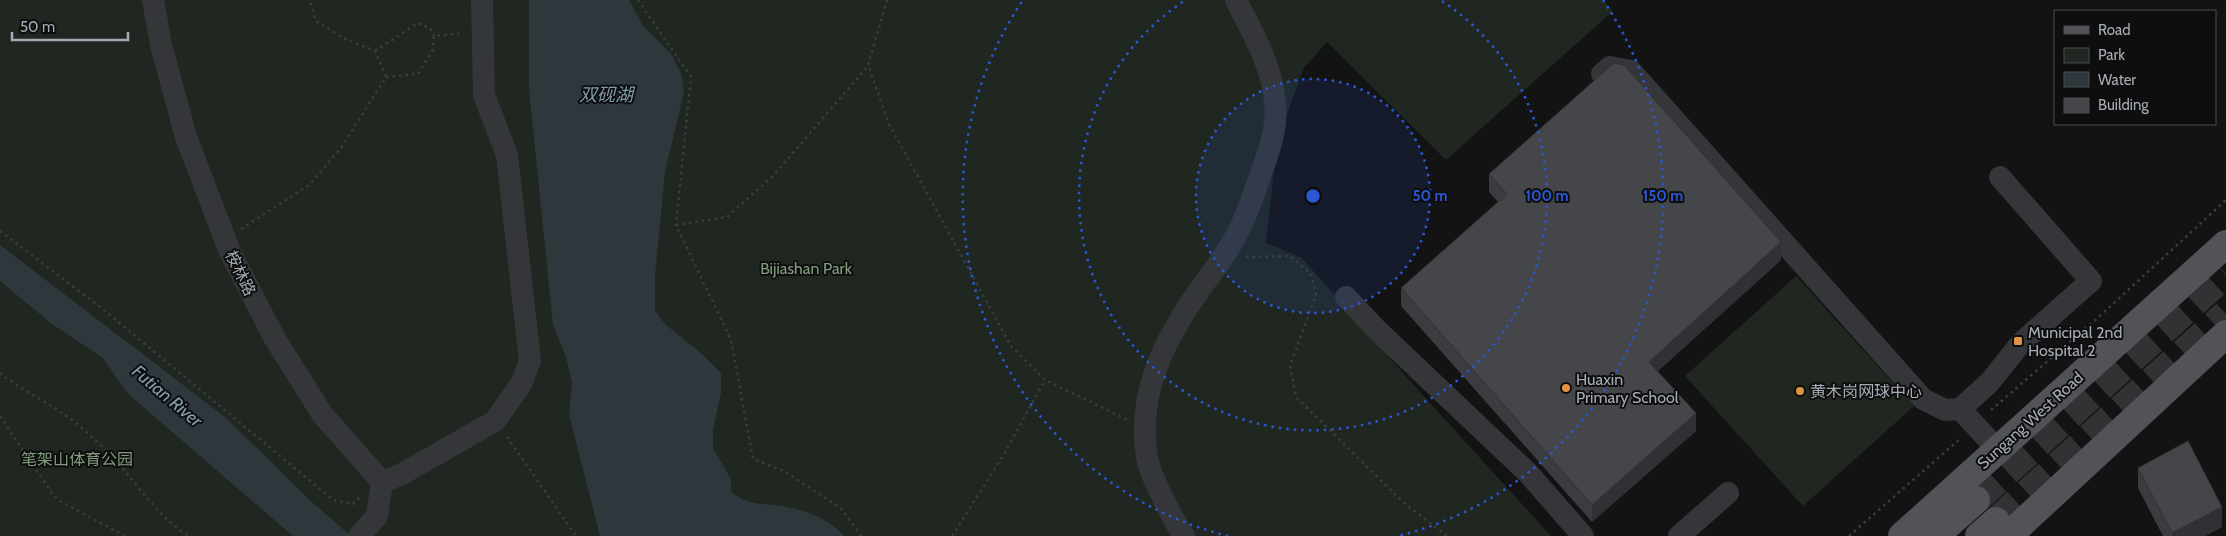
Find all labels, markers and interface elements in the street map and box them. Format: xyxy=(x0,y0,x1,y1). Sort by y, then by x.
scale bar xyxy=(12,10,129,42)
legend xyxy=(2054,10,2216,125)
text: 50 m xyxy=(20,18,55,36)
text: Road xyxy=(2098,21,2131,39)
text: Park xyxy=(2098,46,2125,64)
text: Water xyxy=(2098,71,2136,89)
water label: 双砚湖 xyxy=(579,84,636,106)
text: Building xyxy=(2098,96,2149,114)
centre of rings xyxy=(1304,187,1322,205)
text: 50 m xyxy=(1412,187,1448,205)
text: 100 m xyxy=(1525,187,1569,205)
text: 150 m xyxy=(1643,187,1683,205)
street label: 桉林路 xyxy=(221,247,260,299)
park label: Bijiashan Park xyxy=(760,259,853,278)
place label: Municipal 2nd Hospital 2 xyxy=(2028,323,2122,360)
marker: Municipal 2nd Hospital 2 xyxy=(2012,335,2024,347)
water label: Futian River xyxy=(127,360,208,433)
street label: Sungang West Road xyxy=(1974,368,2087,473)
place label: Huaxin Primary School xyxy=(1576,370,1679,407)
marker: Huaxin Primary School xyxy=(1560,382,1572,394)
place label: 黄木岗网球中心 xyxy=(1810,382,1922,401)
marker: 黄木岗网球中心 xyxy=(1794,385,1806,397)
park label: 笔架山体育公园 xyxy=(21,450,133,469)

